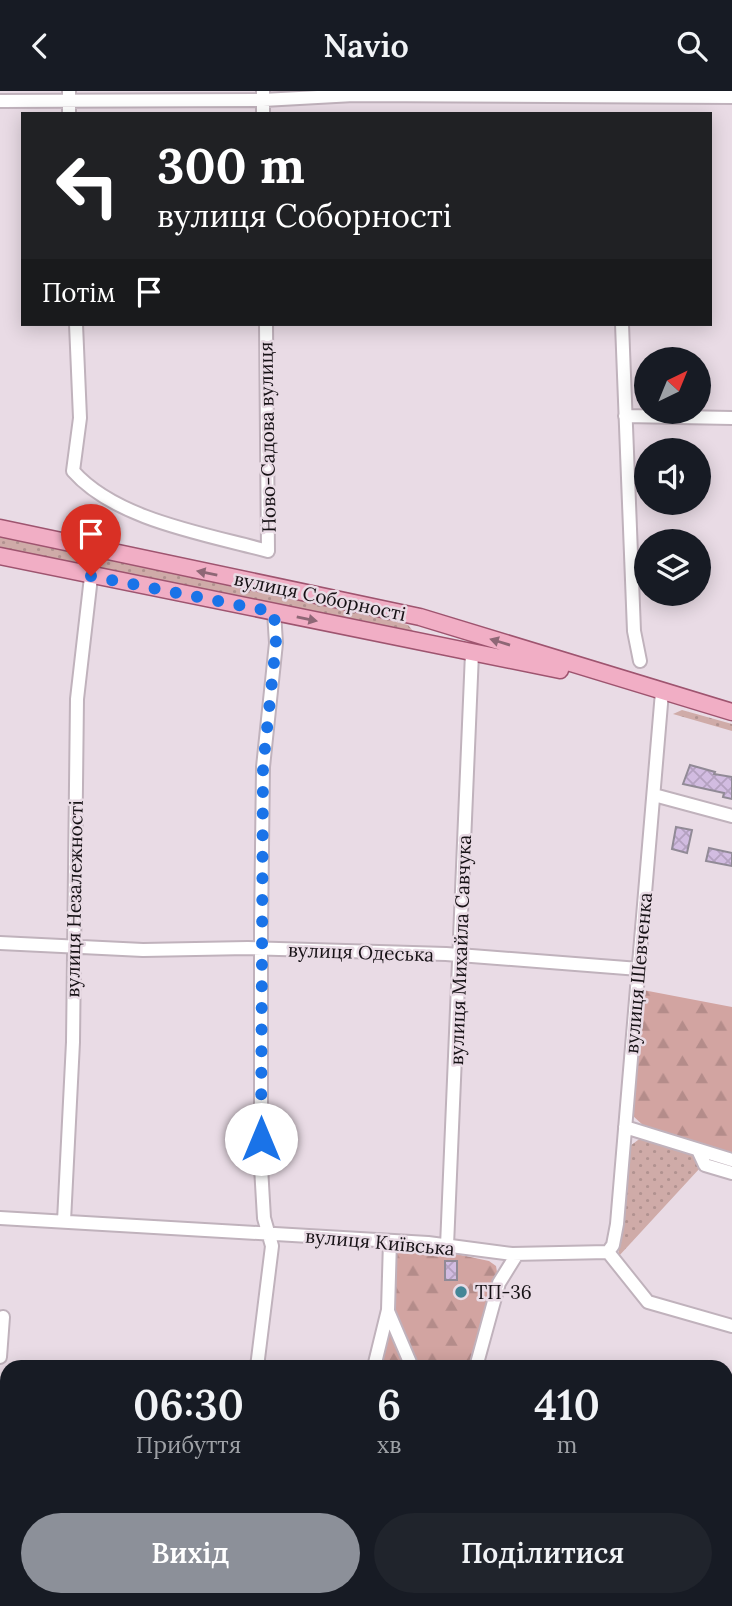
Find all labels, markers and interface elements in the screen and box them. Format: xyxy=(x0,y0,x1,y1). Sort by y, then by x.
text: Navio xyxy=(323,25,409,66)
icon: back xyxy=(21,27,59,65)
icon: search xyxy=(673,27,711,65)
text: 300 m xyxy=(157,134,305,196)
icon: left xyxy=(42,140,133,231)
text: вулиця Соборності xyxy=(157,195,452,236)
icon: arrive xyxy=(130,273,168,311)
text: Потім xyxy=(42,276,116,309)
street label: Ново-Садова вулиця xyxy=(253,341,281,533)
north arrow xyxy=(634,347,710,423)
map controls xyxy=(634,347,711,606)
button: sound xyxy=(634,438,711,515)
pin xyxy=(61,504,121,576)
icon: arrive xyxy=(72,515,110,553)
button: layers xyxy=(634,529,711,606)
street label: вулиця Соборності xyxy=(232,566,408,626)
one-way arrow xyxy=(196,567,218,578)
one-way arrow xyxy=(296,614,318,625)
one-way arrow xyxy=(489,636,510,646)
street label: вулиця Незалежності xyxy=(60,800,88,998)
street label: вулиця Михайла Савчука xyxy=(444,834,476,1066)
street label: вулиця Шевченка xyxy=(619,891,657,1055)
street label: вулиця Одеська xyxy=(287,937,435,967)
position arrow xyxy=(224,1102,298,1176)
street label: вулиця Київська xyxy=(304,1224,456,1261)
place label: ТП-36 xyxy=(475,1280,532,1304)
marker: ТП-36 xyxy=(453,1284,469,1300)
text: 06:30 xyxy=(133,1378,244,1432)
text: 6 xyxy=(377,1378,401,1432)
text: 410 xyxy=(534,1378,600,1432)
text: Прибуття xyxy=(136,1430,241,1459)
text: хв xyxy=(377,1430,401,1459)
text: m xyxy=(557,1430,577,1459)
button: Вихід xyxy=(21,1513,360,1593)
button: Поділитися xyxy=(374,1513,712,1593)

